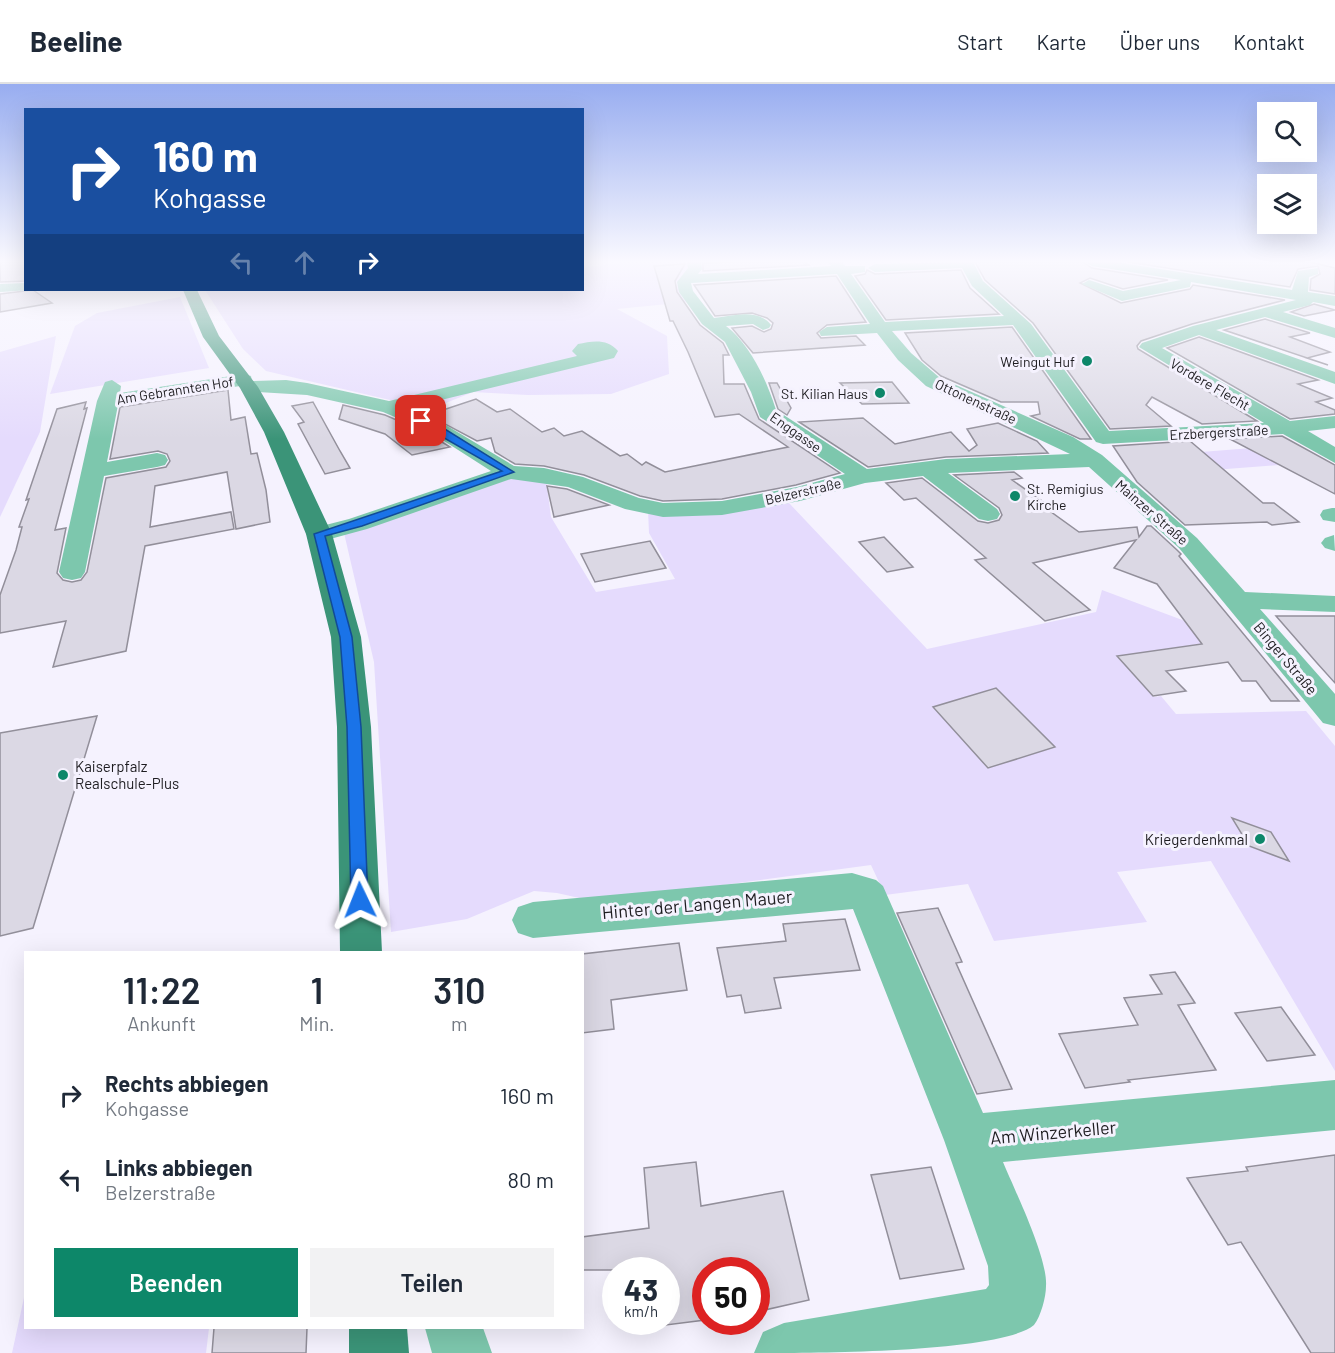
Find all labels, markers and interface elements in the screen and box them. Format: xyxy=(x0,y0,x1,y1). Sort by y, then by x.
text: Beeline xyxy=(30,24,122,58)
text: Start xyxy=(957,29,1004,54)
text: Karte xyxy=(1037,29,1087,54)
text: Über uns xyxy=(1120,29,1200,54)
text: Kontakt xyxy=(1233,29,1305,54)
map controls xyxy=(1257,102,1317,234)
button: search xyxy=(1257,102,1317,162)
text: 160 m xyxy=(153,130,258,180)
icon: right xyxy=(54,132,132,210)
button: layers xyxy=(1257,174,1317,234)
text: Kohgasse xyxy=(153,181,267,213)
icon: left xyxy=(225,246,258,279)
icon: ahead xyxy=(288,246,321,279)
icon: right xyxy=(351,246,384,279)
place label: Weingut Huf xyxy=(1000,353,1075,370)
marker: Weingut Huf xyxy=(1080,354,1094,368)
street label: Vordere Flecht xyxy=(1167,354,1253,414)
street label: Am Gebrannten Hof xyxy=(115,372,235,408)
street label: Ottonenstraße xyxy=(932,375,1020,427)
place label: St. Kilian Haus xyxy=(781,385,868,402)
marker: St. Kilian Haus xyxy=(873,386,887,400)
pin xyxy=(395,395,446,446)
icon: arrive xyxy=(404,404,437,437)
street label: Enggasse xyxy=(767,408,825,456)
street label: Erzbergerstraße xyxy=(1169,421,1269,443)
street label: Belzerstraße xyxy=(763,474,843,508)
street label: Mainzer Straße xyxy=(1112,476,1192,548)
place label: St. Remigius Kirche xyxy=(1027,480,1104,513)
marker: St. Remigius Kirche xyxy=(1008,489,1022,503)
street label: Binger Straße xyxy=(1250,618,1322,698)
place label: Kaiserpfalz Realschule-Plus xyxy=(75,757,179,792)
marker: Kaiserpfalz Realschule-Plus xyxy=(56,768,70,782)
place label: Kriegerdenkmal xyxy=(1145,830,1248,848)
marker: Kriegerdenkmal xyxy=(1253,832,1267,846)
position arrow xyxy=(328,868,392,932)
street label: Hinter der Langen Mauer xyxy=(601,885,794,923)
text: 11:22 xyxy=(123,968,201,1011)
text: 1 xyxy=(311,968,323,1011)
text: 310 xyxy=(433,968,485,1011)
text: Ankunft xyxy=(127,1011,196,1035)
text: Min. xyxy=(299,1011,335,1035)
text: m xyxy=(451,1011,468,1035)
text: Rechts abbiegen xyxy=(105,1070,268,1096)
icon: right xyxy=(54,1079,87,1112)
text: 160 m xyxy=(500,1082,554,1108)
text: Kohgasse xyxy=(105,1096,189,1120)
street label: Am Winzerkeller xyxy=(989,1115,1117,1148)
text: Links abbiegen xyxy=(105,1154,253,1180)
icon: left xyxy=(54,1163,87,1196)
text: 80 m xyxy=(508,1166,554,1192)
text: Belzerstraße xyxy=(105,1180,216,1204)
button: Beenden xyxy=(54,1248,298,1317)
button: Teilen xyxy=(310,1248,554,1317)
speed limit sign: 50 xyxy=(692,1257,770,1335)
text: 43 xyxy=(624,1271,658,1307)
text: km/h xyxy=(624,1302,658,1320)

